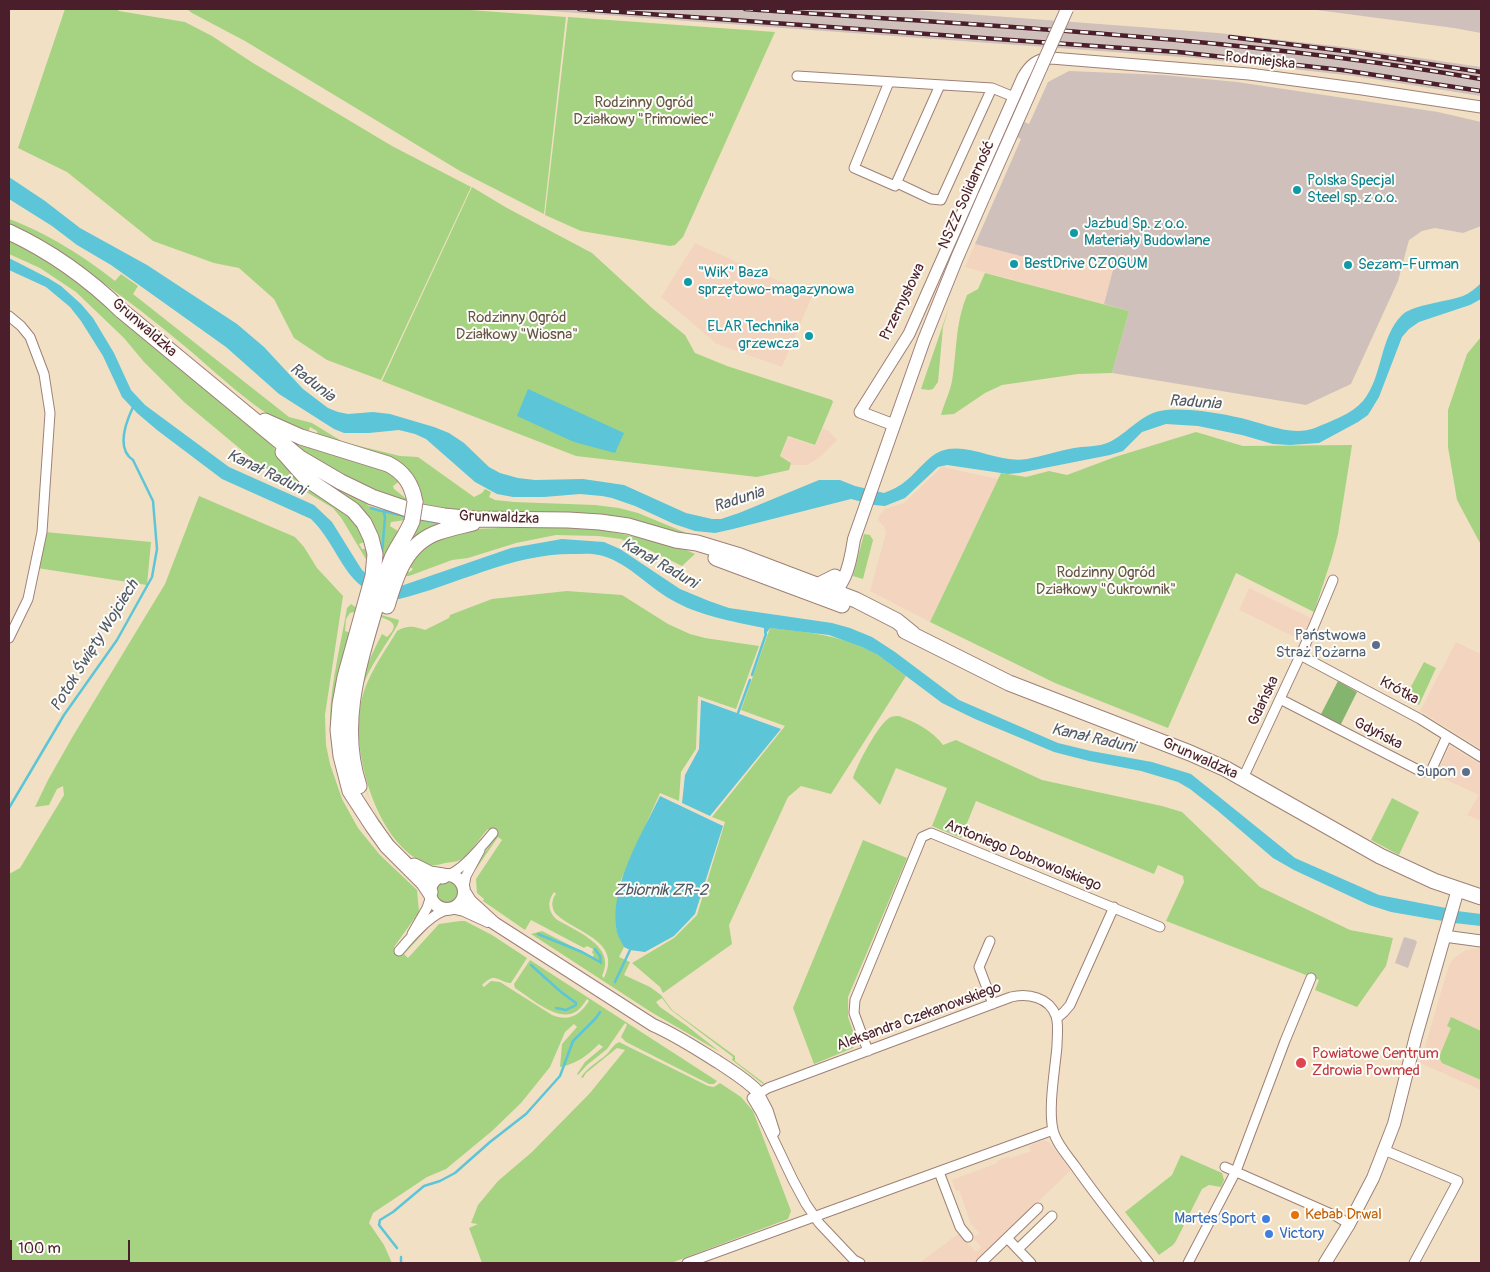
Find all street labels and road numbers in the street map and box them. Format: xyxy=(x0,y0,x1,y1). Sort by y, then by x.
street label: Podmiejska xyxy=(1224,48,1296,74)
street label: NSZZ Solidarność xyxy=(935,138,999,252)
street label: Przemysłowa xyxy=(877,261,929,343)
street label: Grunwaldzka xyxy=(108,295,180,361)
street label: Grunwaldzka xyxy=(459,508,539,528)
street label: Gdańska xyxy=(1245,673,1283,729)
street label: Krótka xyxy=(1376,673,1422,709)
street label: Gdyńska xyxy=(1351,714,1405,754)
street label: Grunwaldzka xyxy=(1160,734,1240,784)
street label: Antoniego Dobrowolskiego xyxy=(942,816,1104,896)
street label: Aleksandra Czekanowskiego xyxy=(834,979,1004,1055)

